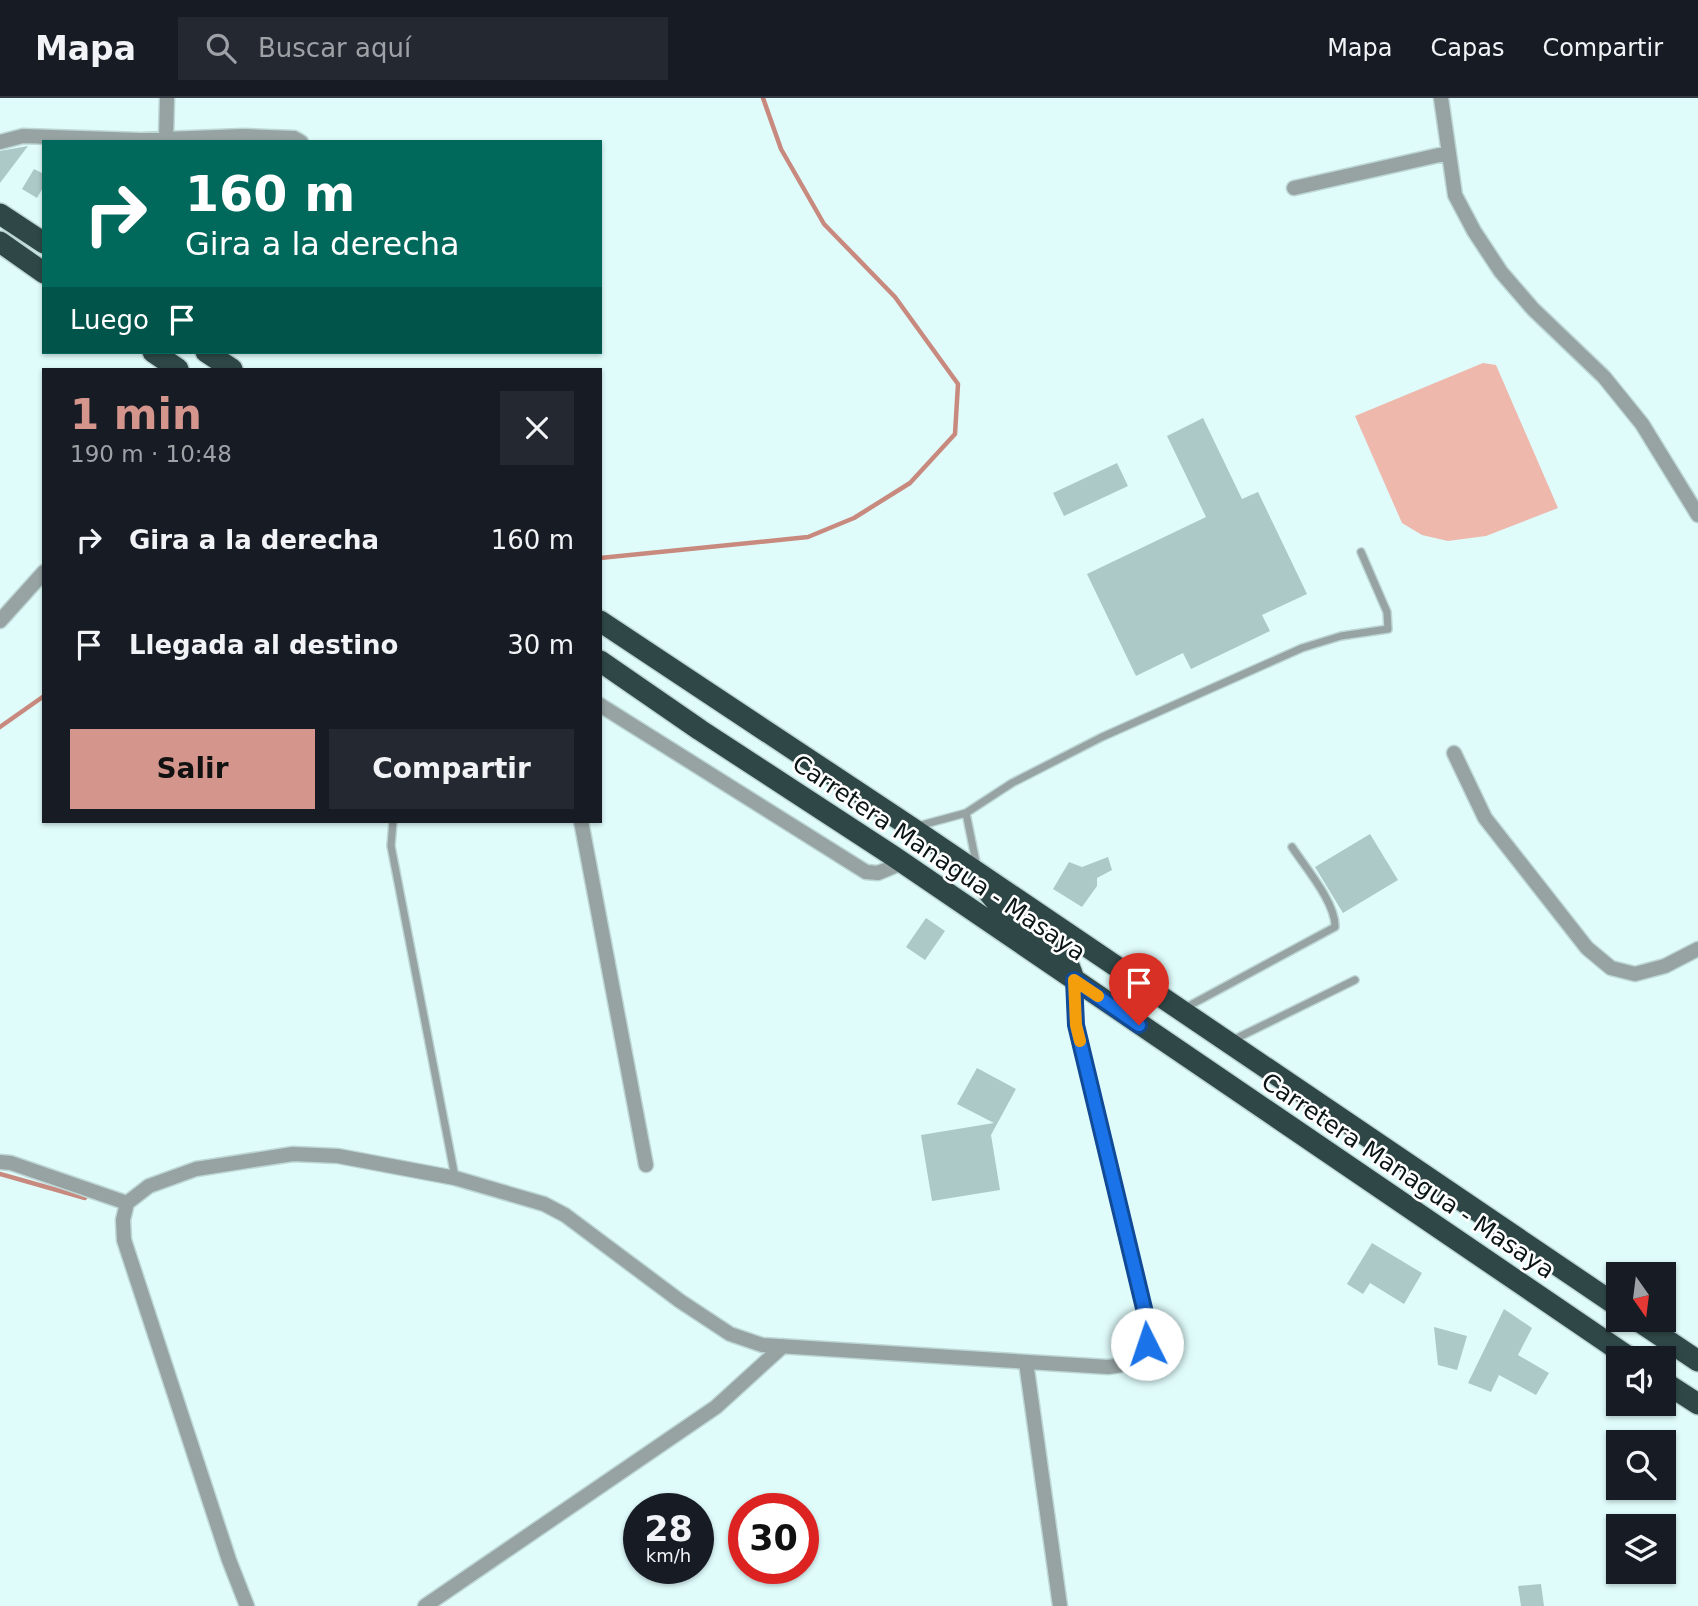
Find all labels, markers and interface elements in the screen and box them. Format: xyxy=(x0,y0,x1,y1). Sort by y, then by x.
search box xyxy=(178,17,668,80)
text: Mapa xyxy=(35,29,136,68)
icon: search xyxy=(202,29,240,67)
text: Buscar aquí xyxy=(258,33,411,63)
text: Mapa xyxy=(1327,34,1393,62)
text: Capas xyxy=(1431,34,1504,62)
text: Compartir xyxy=(1542,34,1663,62)
text: 160 m xyxy=(185,166,355,223)
icon: right xyxy=(70,168,161,259)
text: Gira a la derecha xyxy=(185,225,460,263)
icon: arrive xyxy=(163,301,201,339)
text: Luego xyxy=(70,305,149,335)
text: 1 min xyxy=(70,390,202,439)
button: close xyxy=(500,391,574,465)
text: 190 m · 10:48 xyxy=(70,441,232,467)
icon: right xyxy=(70,521,108,559)
text: Gira a la derecha xyxy=(129,525,379,555)
text: 160 m xyxy=(491,525,574,555)
icon: arrive xyxy=(70,626,108,664)
text: Llegada al destino xyxy=(129,630,398,660)
text: 30 m xyxy=(507,630,574,660)
button: Salir xyxy=(70,729,315,809)
button: Compartir xyxy=(329,729,574,809)
street label: Carretera Managua - Masaya xyxy=(787,749,1091,967)
pin xyxy=(1109,953,1169,1025)
icon: arrive xyxy=(1120,964,1158,1002)
street label: Carretera Managua - Masaya xyxy=(1256,1067,1560,1285)
north arrow xyxy=(1606,1262,1676,1332)
map controls xyxy=(1606,1262,1676,1584)
position arrow xyxy=(1110,1307,1184,1381)
button: sound xyxy=(1606,1346,1676,1416)
button: search xyxy=(1606,1430,1676,1500)
speed limit sign: 30 xyxy=(728,1493,819,1584)
text: 28 xyxy=(644,1509,693,1549)
button: layers xyxy=(1606,1514,1676,1584)
text: km/h xyxy=(646,1545,691,1566)

